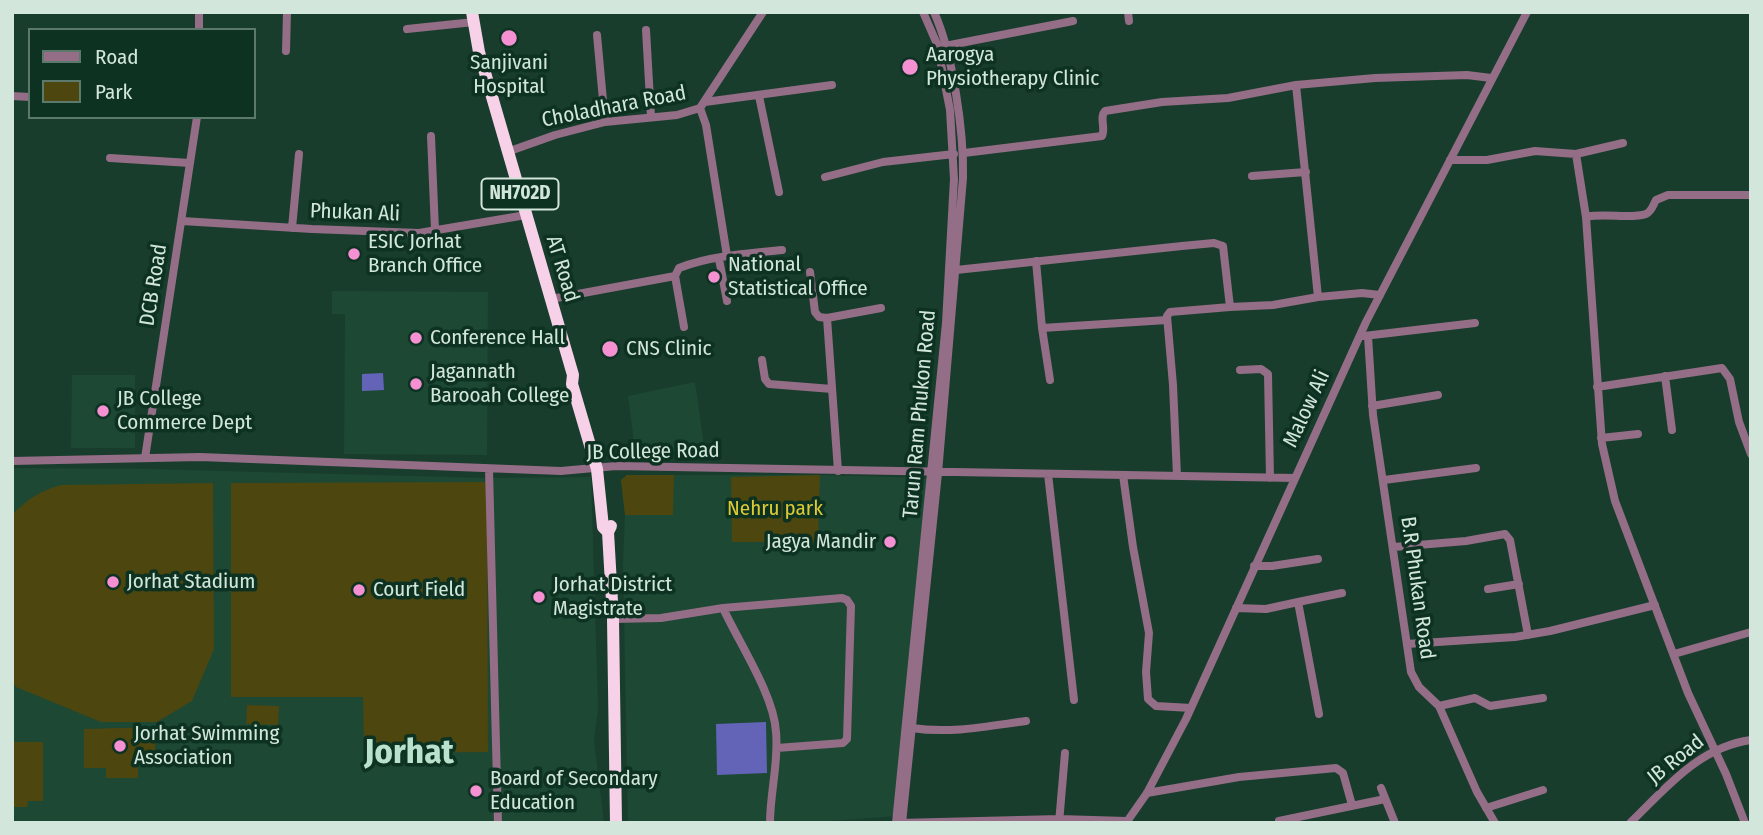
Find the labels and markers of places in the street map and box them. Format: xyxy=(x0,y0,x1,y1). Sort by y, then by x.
marker: Sanjivani Hospital xyxy=(499,28,519,48)
place label: Aarogya Physiotherapy Clinic xyxy=(926,42,1099,92)
place label: Sanjivani Hospital xyxy=(470,50,548,100)
marker: Aarogya Physiotherapy Clinic xyxy=(900,57,920,77)
place label: ESIC Jorhat Branch Office xyxy=(368,229,482,279)
marker: ESIC Jorhat Branch Office xyxy=(346,246,362,262)
place label: National Statistical Office xyxy=(728,252,868,302)
marker: National Statistical Office xyxy=(706,269,722,285)
place label: Conference Hall xyxy=(430,325,565,351)
marker: Conference Hall xyxy=(408,330,424,346)
place label: CNS Clinic xyxy=(626,336,711,362)
marker: CNS Clinic xyxy=(600,339,620,359)
place label: Jagannath Barooah College xyxy=(430,359,569,409)
marker: Jagannath Barooah College xyxy=(408,376,424,392)
place label: JB College Commerce Dept xyxy=(117,386,252,436)
marker: JB College Commerce Dept xyxy=(95,403,111,419)
place label: Jagya Mandir xyxy=(766,529,876,555)
marker: Jagya Mandir xyxy=(882,534,898,550)
place label: Jorhat Stadium xyxy=(127,569,255,595)
place label: Jorhat District Magistrate xyxy=(553,572,672,622)
marker: Jorhat Stadium xyxy=(105,574,121,590)
place label: Court Field xyxy=(373,577,465,603)
marker: Court Field xyxy=(351,582,367,598)
marker: Jorhat District Magistrate xyxy=(531,589,547,605)
place label: Jorhat Swimming Association xyxy=(134,721,279,771)
marker: Jorhat Swimming Association xyxy=(112,738,128,754)
place label: Board of Secondary Education xyxy=(490,766,658,816)
marker: Board of Secondary Education xyxy=(468,783,484,799)

